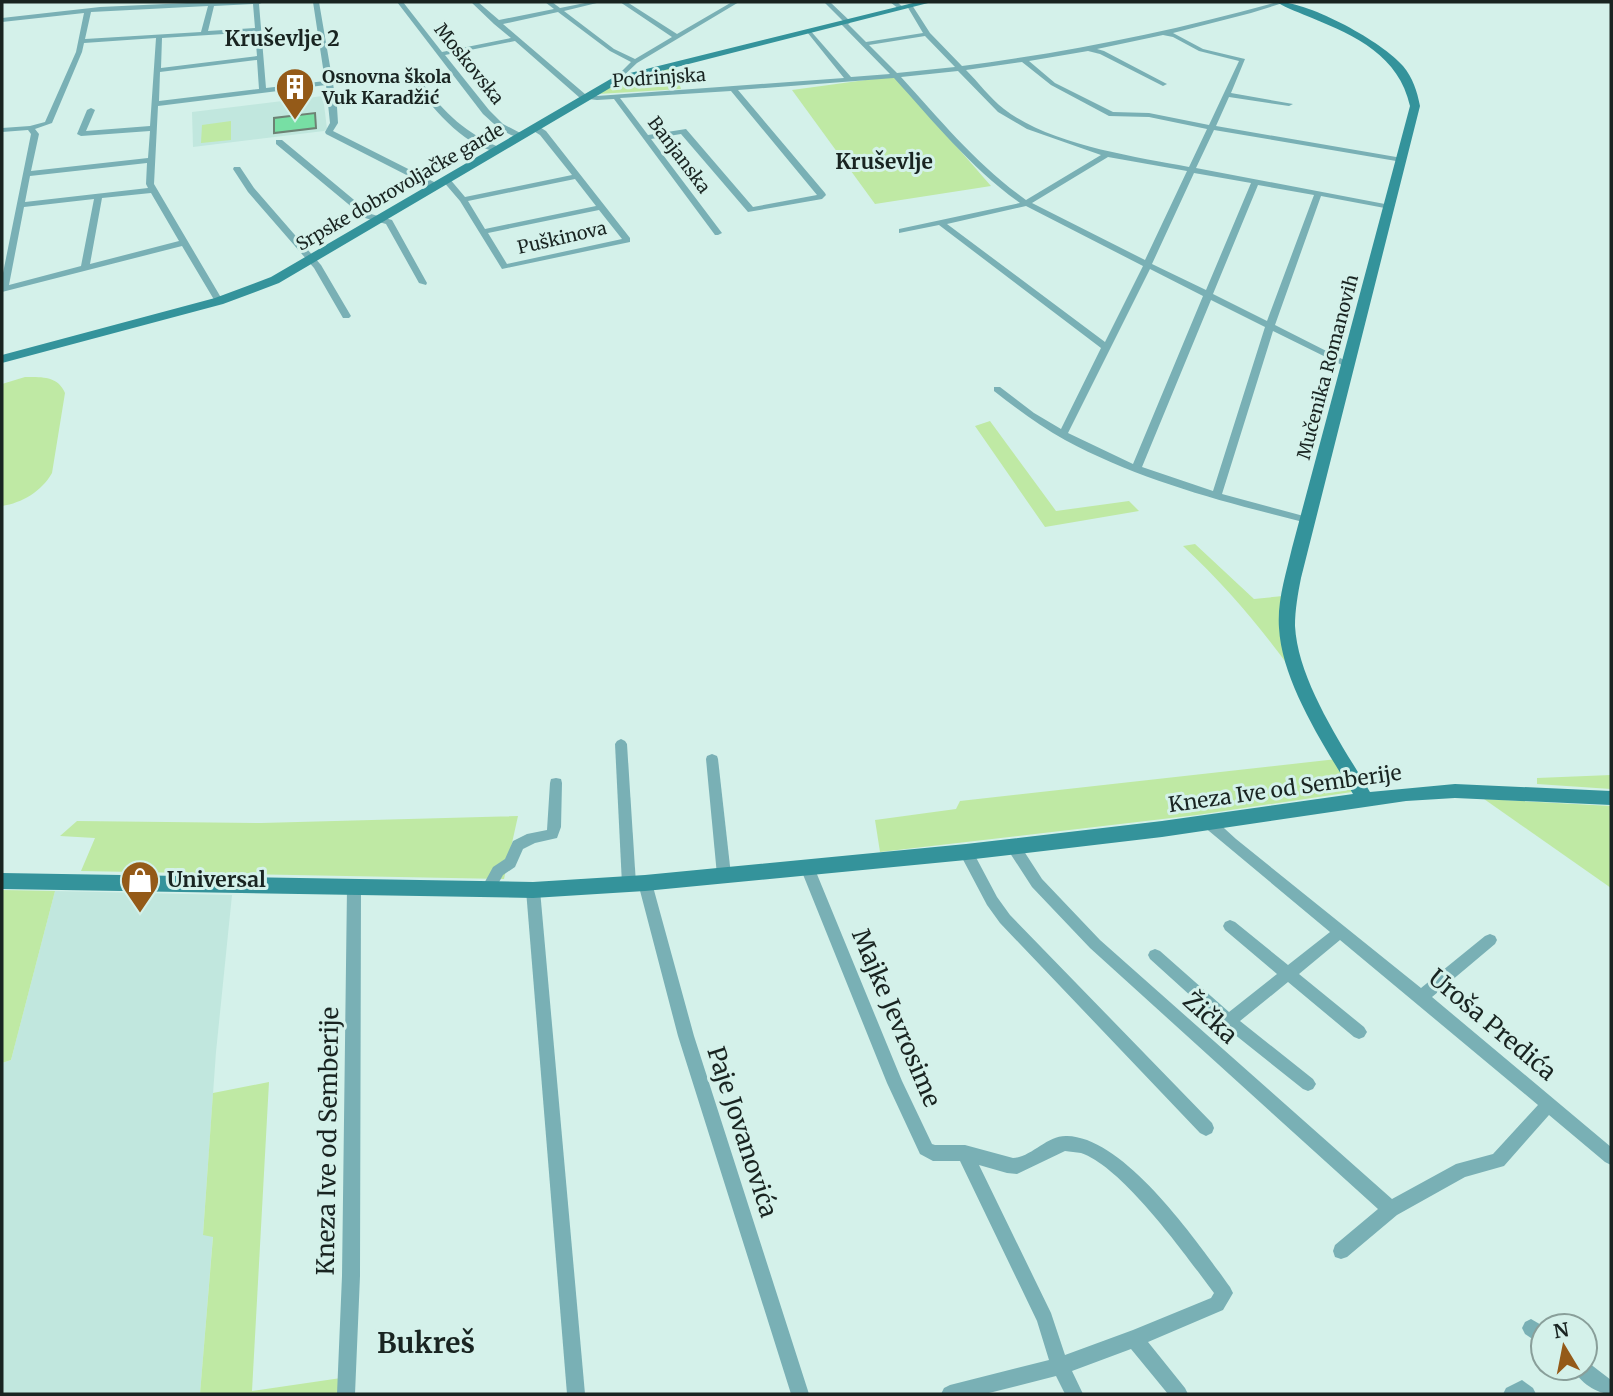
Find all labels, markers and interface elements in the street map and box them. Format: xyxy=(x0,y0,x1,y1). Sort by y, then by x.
street label: Moskovska xyxy=(430,18,509,109)
district label: Kruševlje 2 xyxy=(225,25,340,52)
street label: Podrinjska xyxy=(612,63,707,92)
place label: Osnovna škola Vuk Karadžić xyxy=(321,65,451,109)
building icon: Osnovna škola Vuk Karadžić xyxy=(274,66,316,121)
street label: Banjanska xyxy=(643,112,716,198)
street label: Srpske dobrovoljačke garde xyxy=(292,118,508,256)
district label: Kruševlje xyxy=(835,148,933,175)
street label: Puškinova xyxy=(515,216,609,259)
street label: Mučenika Romanovih xyxy=(1292,272,1363,462)
street label: Kneza Ive od Semberije xyxy=(1167,759,1403,818)
shop icon: Universal xyxy=(119,859,161,914)
place label: Universal xyxy=(167,866,266,893)
street label: Majke Jevrosime xyxy=(845,924,948,1112)
street label: Uroša Predića xyxy=(1422,962,1563,1087)
street label: Žička xyxy=(1177,984,1245,1050)
street label: Kneza Ive od Semberije xyxy=(310,1006,345,1276)
street label: Paje Jovanovića xyxy=(700,1043,785,1221)
north arrow xyxy=(1529,1312,1599,1382)
text: N xyxy=(1552,1317,1571,1343)
district label: Bukreš xyxy=(377,1325,475,1361)

